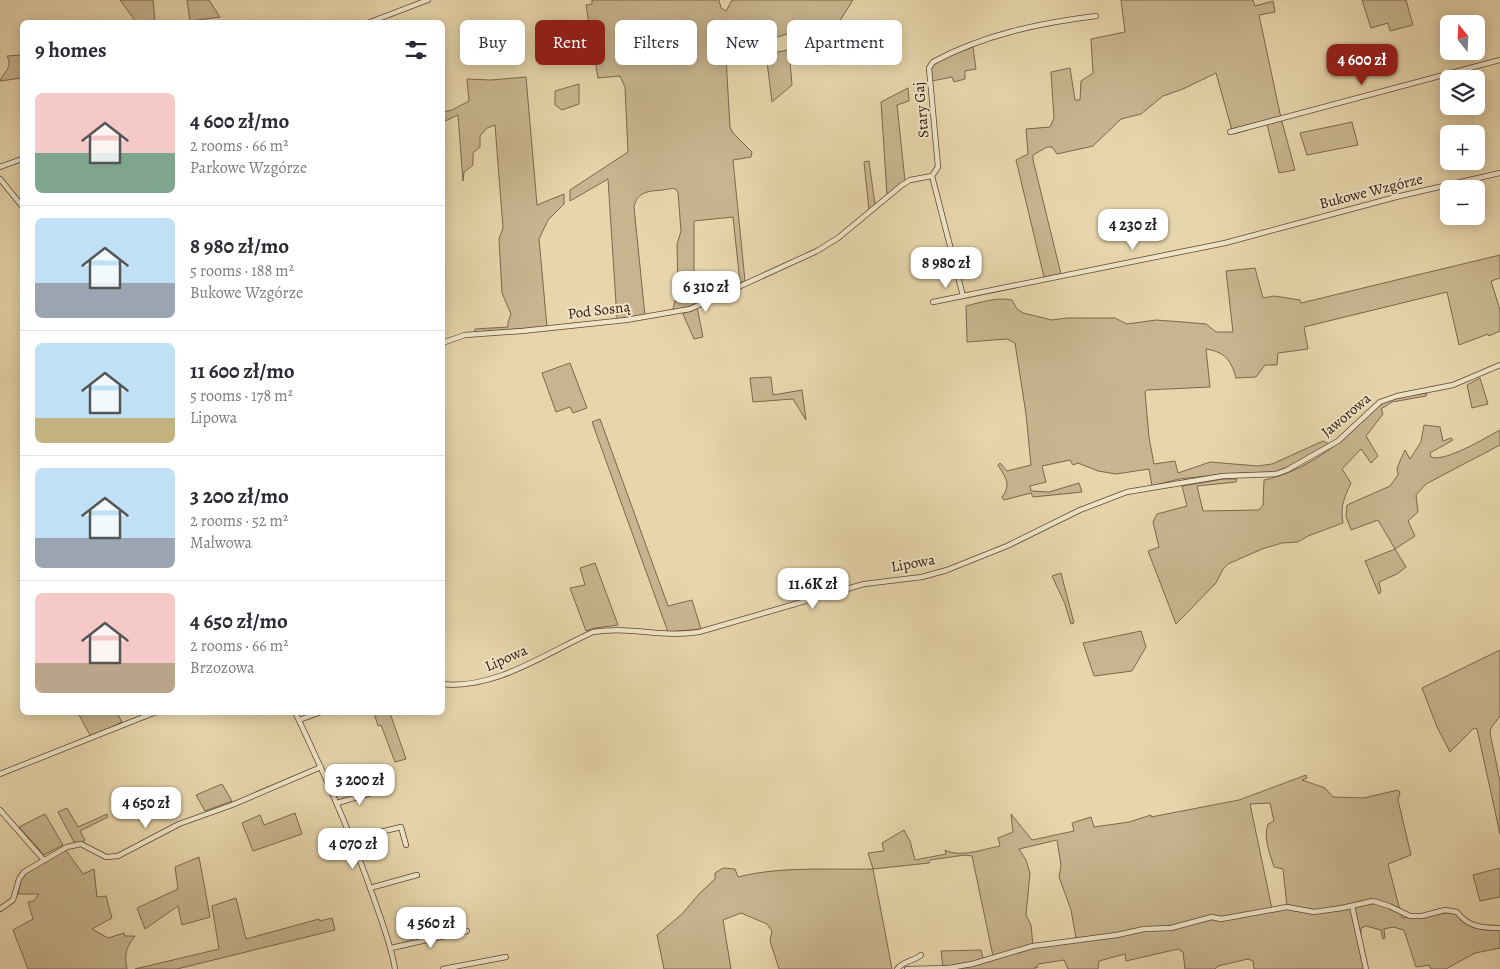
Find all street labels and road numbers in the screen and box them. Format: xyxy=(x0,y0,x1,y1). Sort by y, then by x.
street label: Stary Gaj xyxy=(909,81,933,139)
street label: Bukowe Wzgórze xyxy=(1317,168,1425,214)
street label: Pod Sosną xyxy=(567,296,632,324)
street label: Jaworowa xyxy=(1317,388,1375,442)
street label: Lipowa xyxy=(889,549,937,577)
street label: Lipowa xyxy=(482,640,530,676)

